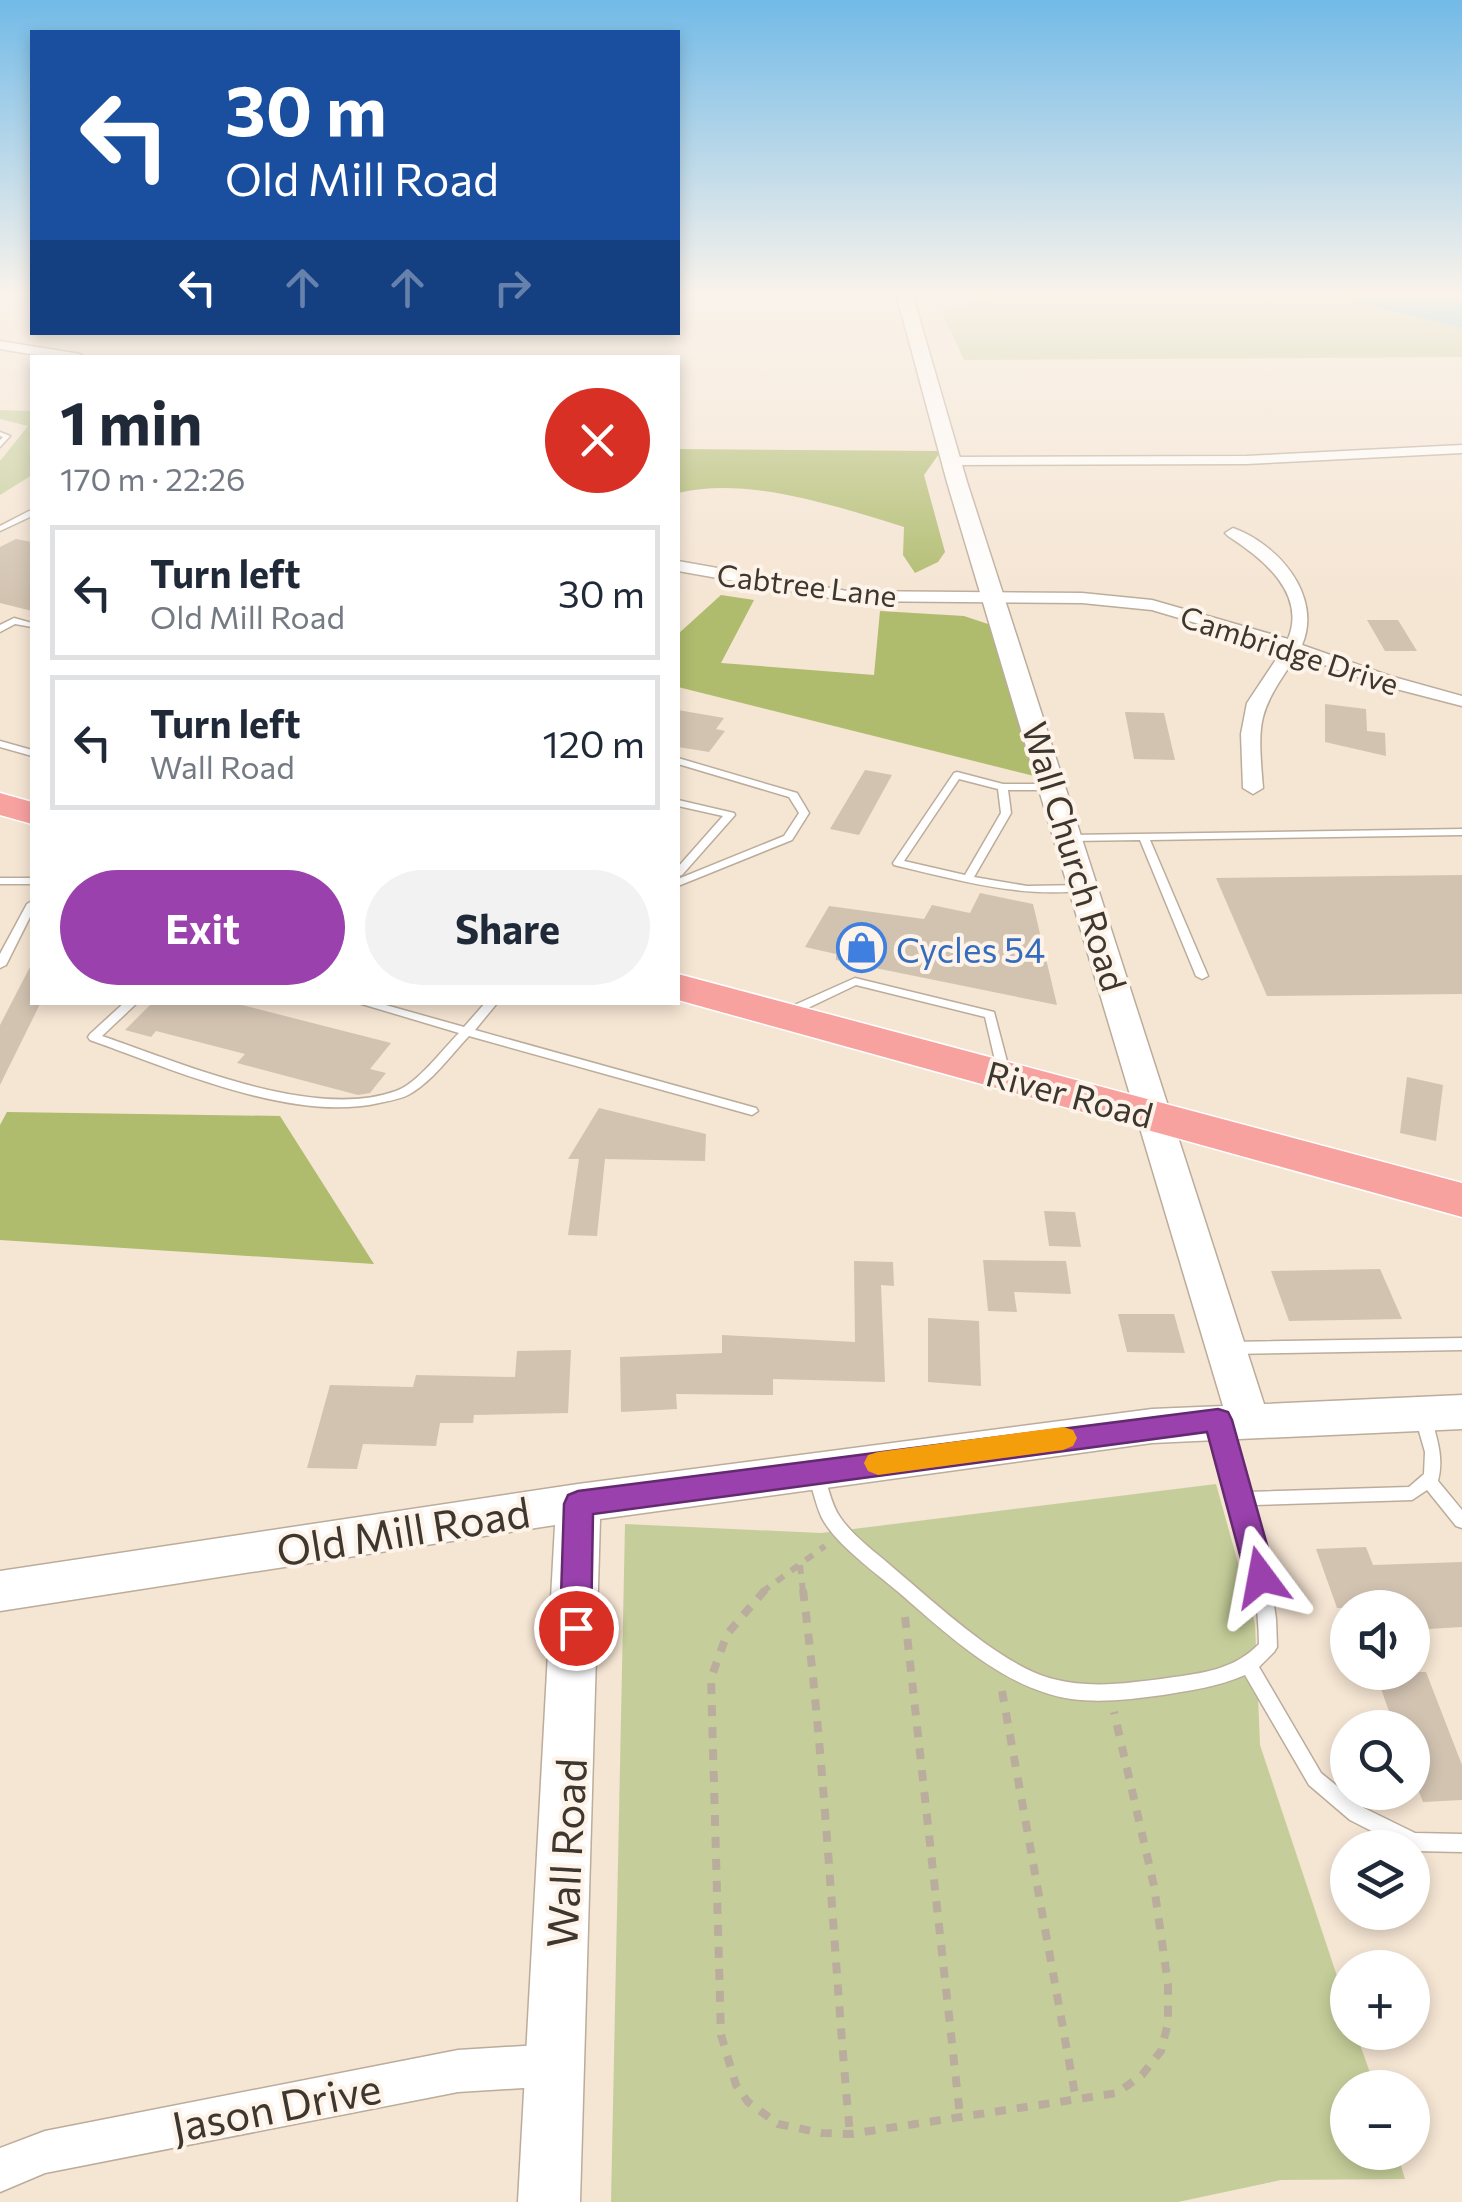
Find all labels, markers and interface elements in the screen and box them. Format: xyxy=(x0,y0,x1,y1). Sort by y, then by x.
text: 30 m xyxy=(225,65,387,150)
icon: left xyxy=(60,70,190,200)
text: Old Mill Road xyxy=(225,150,499,205)
icon: left xyxy=(170,260,225,315)
icon: ahead xyxy=(275,260,330,315)
icon: ahead xyxy=(380,260,435,315)
icon: right xyxy=(485,260,540,315)
text: 1 min xyxy=(60,384,202,457)
button: close xyxy=(545,388,650,493)
text: 170 m · 22:26 xyxy=(60,458,245,498)
text: Turn left xyxy=(150,549,301,596)
street label: Cabtree Lane xyxy=(715,555,899,613)
icon: left xyxy=(65,565,120,620)
text: 30 m xyxy=(558,569,645,616)
text: Old Mill Road xyxy=(150,596,345,636)
street label: Cambridge Drive xyxy=(1176,596,1404,702)
text: Turn left xyxy=(150,699,301,746)
icon: left xyxy=(65,715,120,770)
street label: Wall Church Road xyxy=(1015,716,1137,996)
text: 120 m xyxy=(543,719,645,766)
text: Wall Road xyxy=(150,746,295,786)
button: Exit xyxy=(60,870,345,985)
button: Share xyxy=(365,870,650,985)
shop icon: Cycles 54 xyxy=(835,922,887,974)
place label: Cycles 54 xyxy=(896,927,1045,970)
street label: River Road xyxy=(982,1050,1158,1136)
street label: Old Mill Road xyxy=(273,1484,533,1576)
position arrow xyxy=(1209,1525,1313,1629)
pin xyxy=(534,1586,619,1671)
map controls xyxy=(1330,1590,1430,2170)
button: sound xyxy=(1330,1590,1430,1690)
icon: arrive xyxy=(549,1601,604,1656)
button: search xyxy=(1330,1710,1430,1810)
street label: Wall Road xyxy=(534,1757,596,1949)
button: layers xyxy=(1330,1830,1430,1930)
button: + xyxy=(1330,1950,1430,2050)
street label: Jason Drive xyxy=(167,2060,385,2152)
button: − xyxy=(1330,2070,1430,2170)

